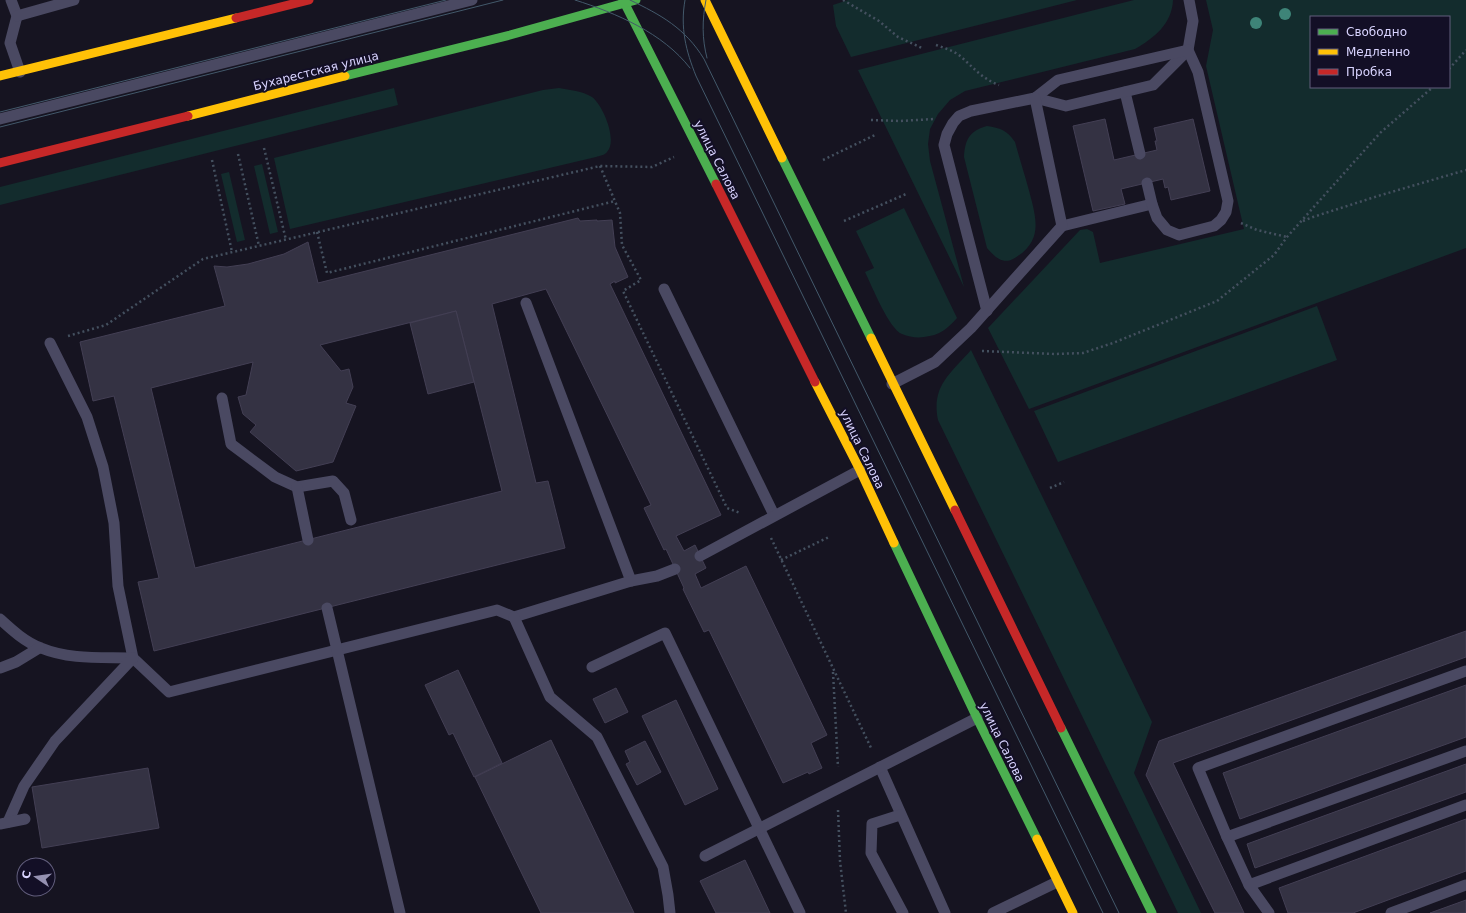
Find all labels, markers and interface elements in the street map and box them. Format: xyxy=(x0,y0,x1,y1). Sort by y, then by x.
legend xyxy=(1310,16,1450,88)
text: Свободно xyxy=(1346,25,1407,39)
text: Медленно xyxy=(1346,45,1410,59)
street label: Бухарестская улица xyxy=(252,49,380,93)
text: Пробка xyxy=(1346,65,1392,79)
street label: улица Салова xyxy=(691,118,743,202)
street label: улица Салова xyxy=(837,407,887,491)
street label: улица Салова xyxy=(977,700,1027,784)
north arrow xyxy=(16,857,56,897)
text: С xyxy=(20,869,34,880)

